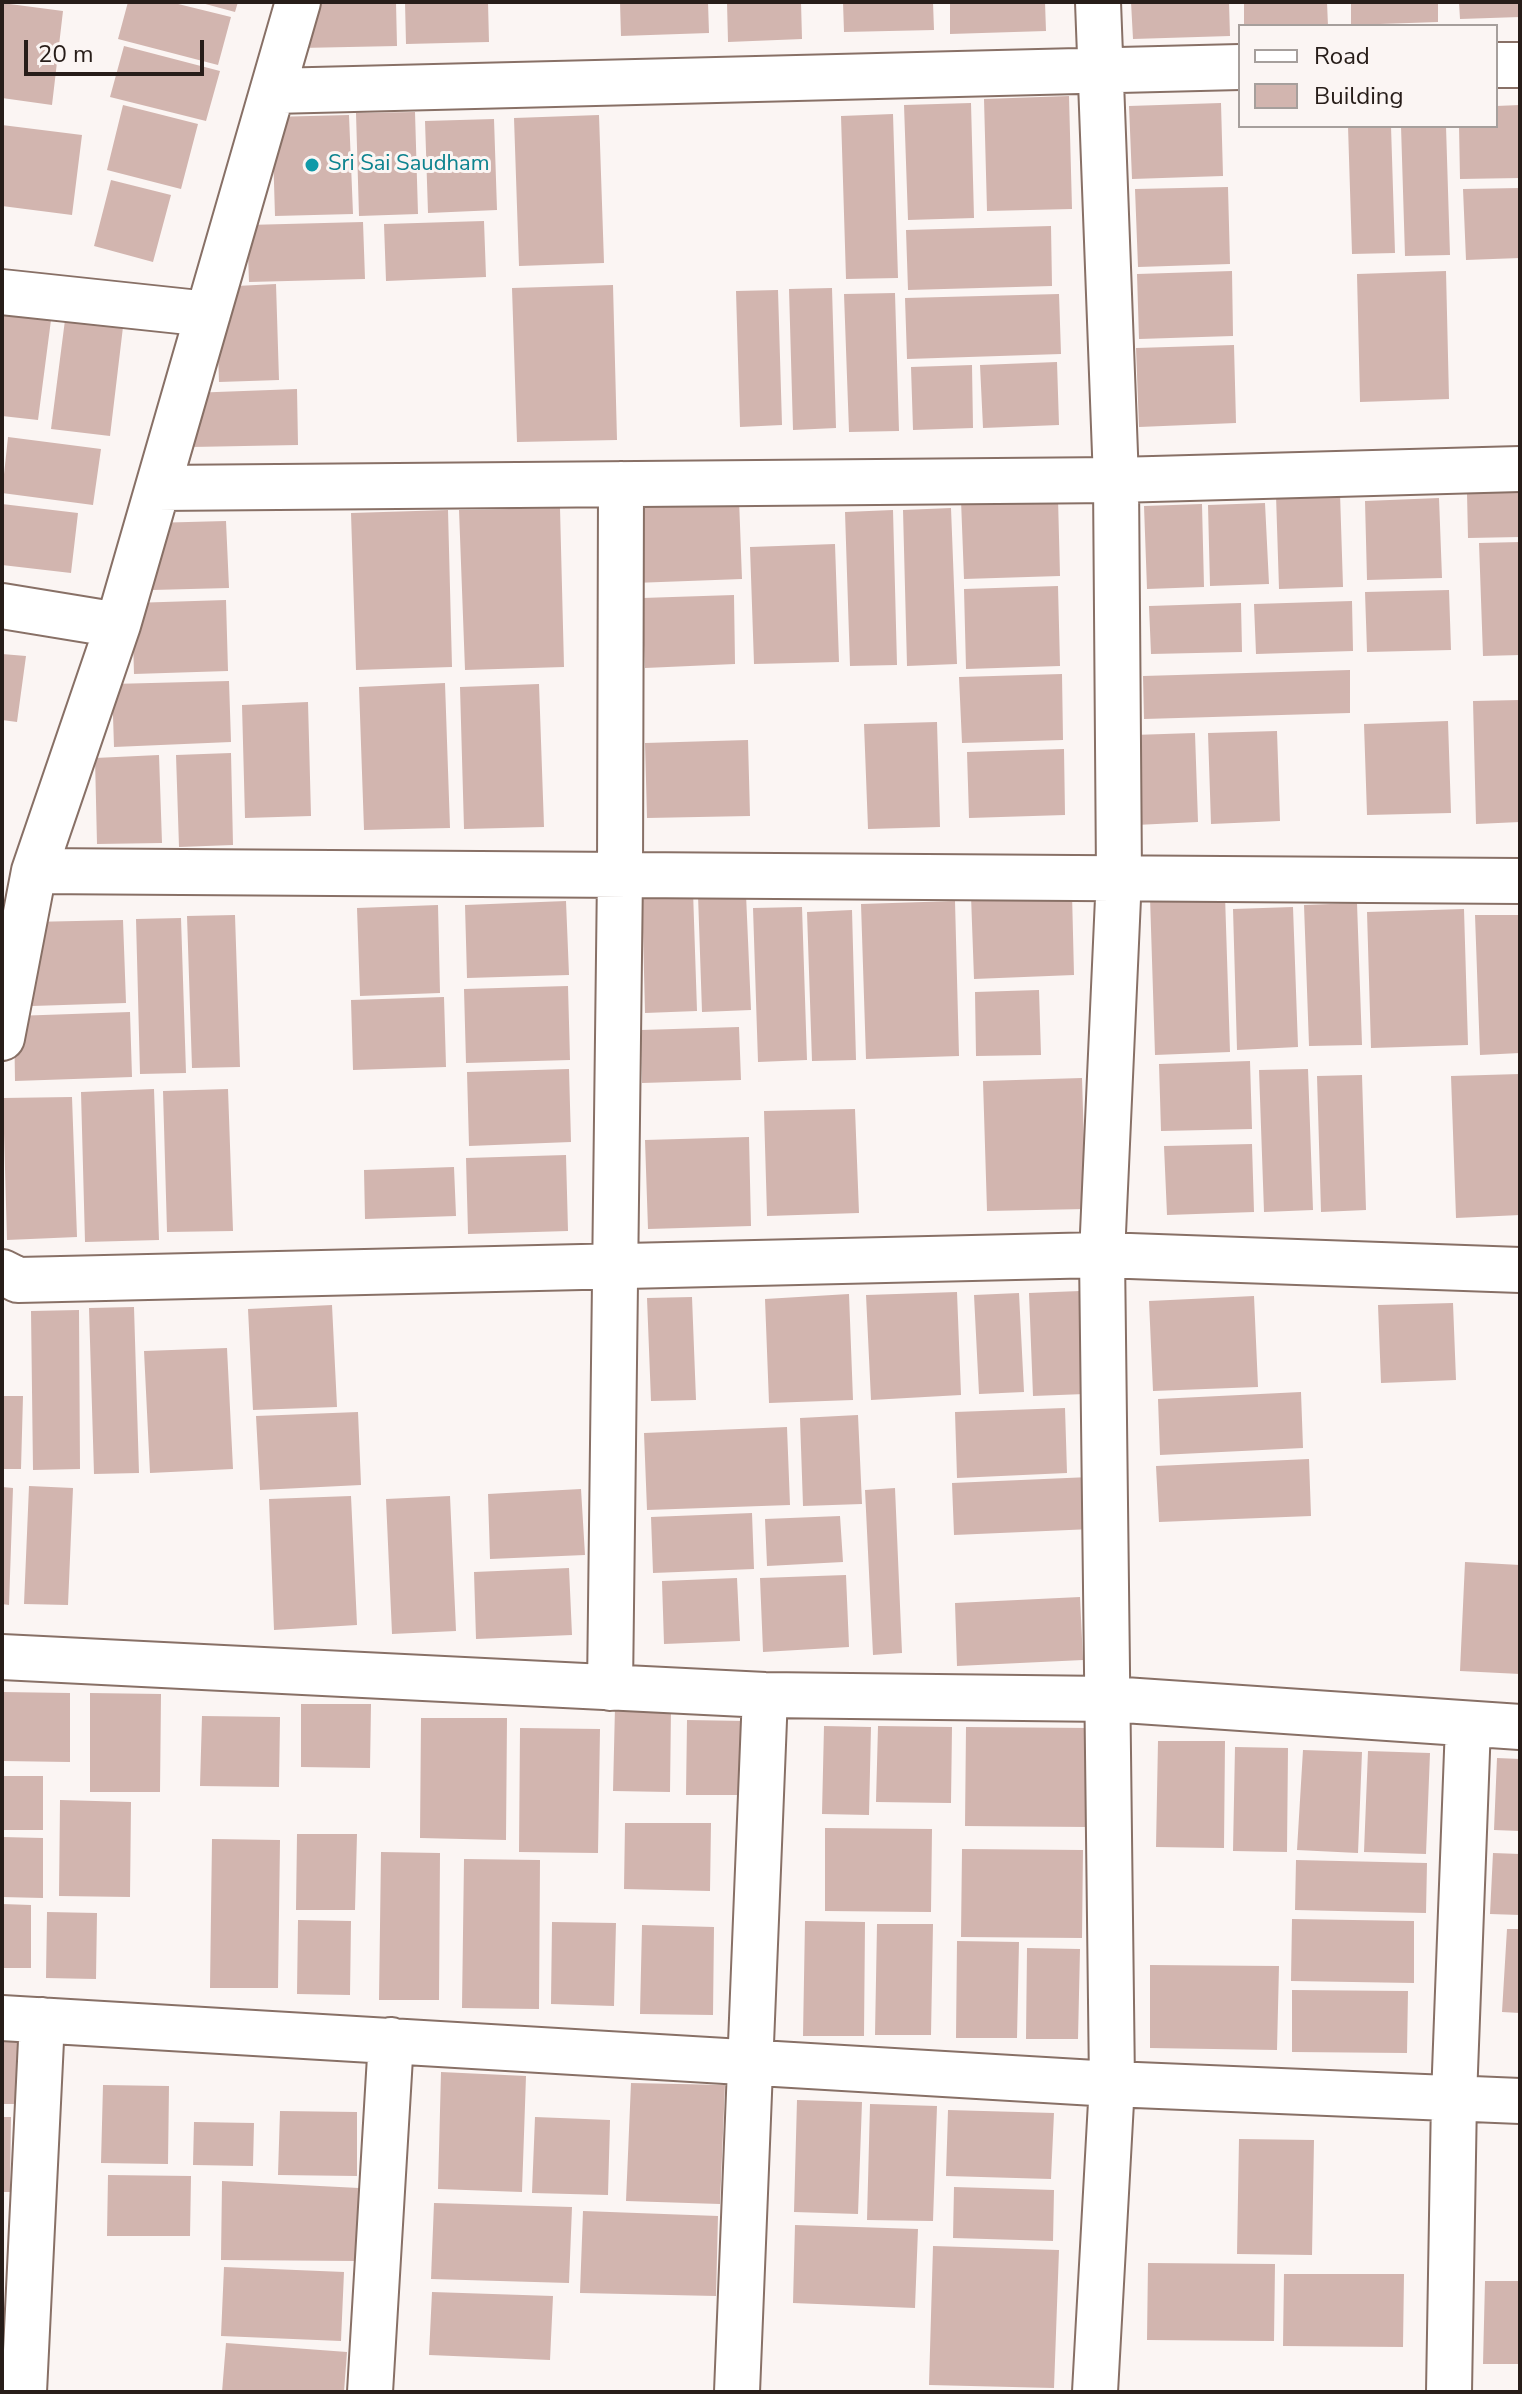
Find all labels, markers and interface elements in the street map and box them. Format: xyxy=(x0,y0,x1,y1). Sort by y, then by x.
scale bar xyxy=(28,24,208,74)
legend xyxy=(1238,24,1498,128)
text: 20 m xyxy=(38,38,94,70)
text: Road xyxy=(1314,40,1370,72)
text: Building xyxy=(1314,80,1404,112)
place label: Sri Sai Saudham xyxy=(328,152,489,178)
marker: Sri Sai Saudham xyxy=(303,156,321,174)

